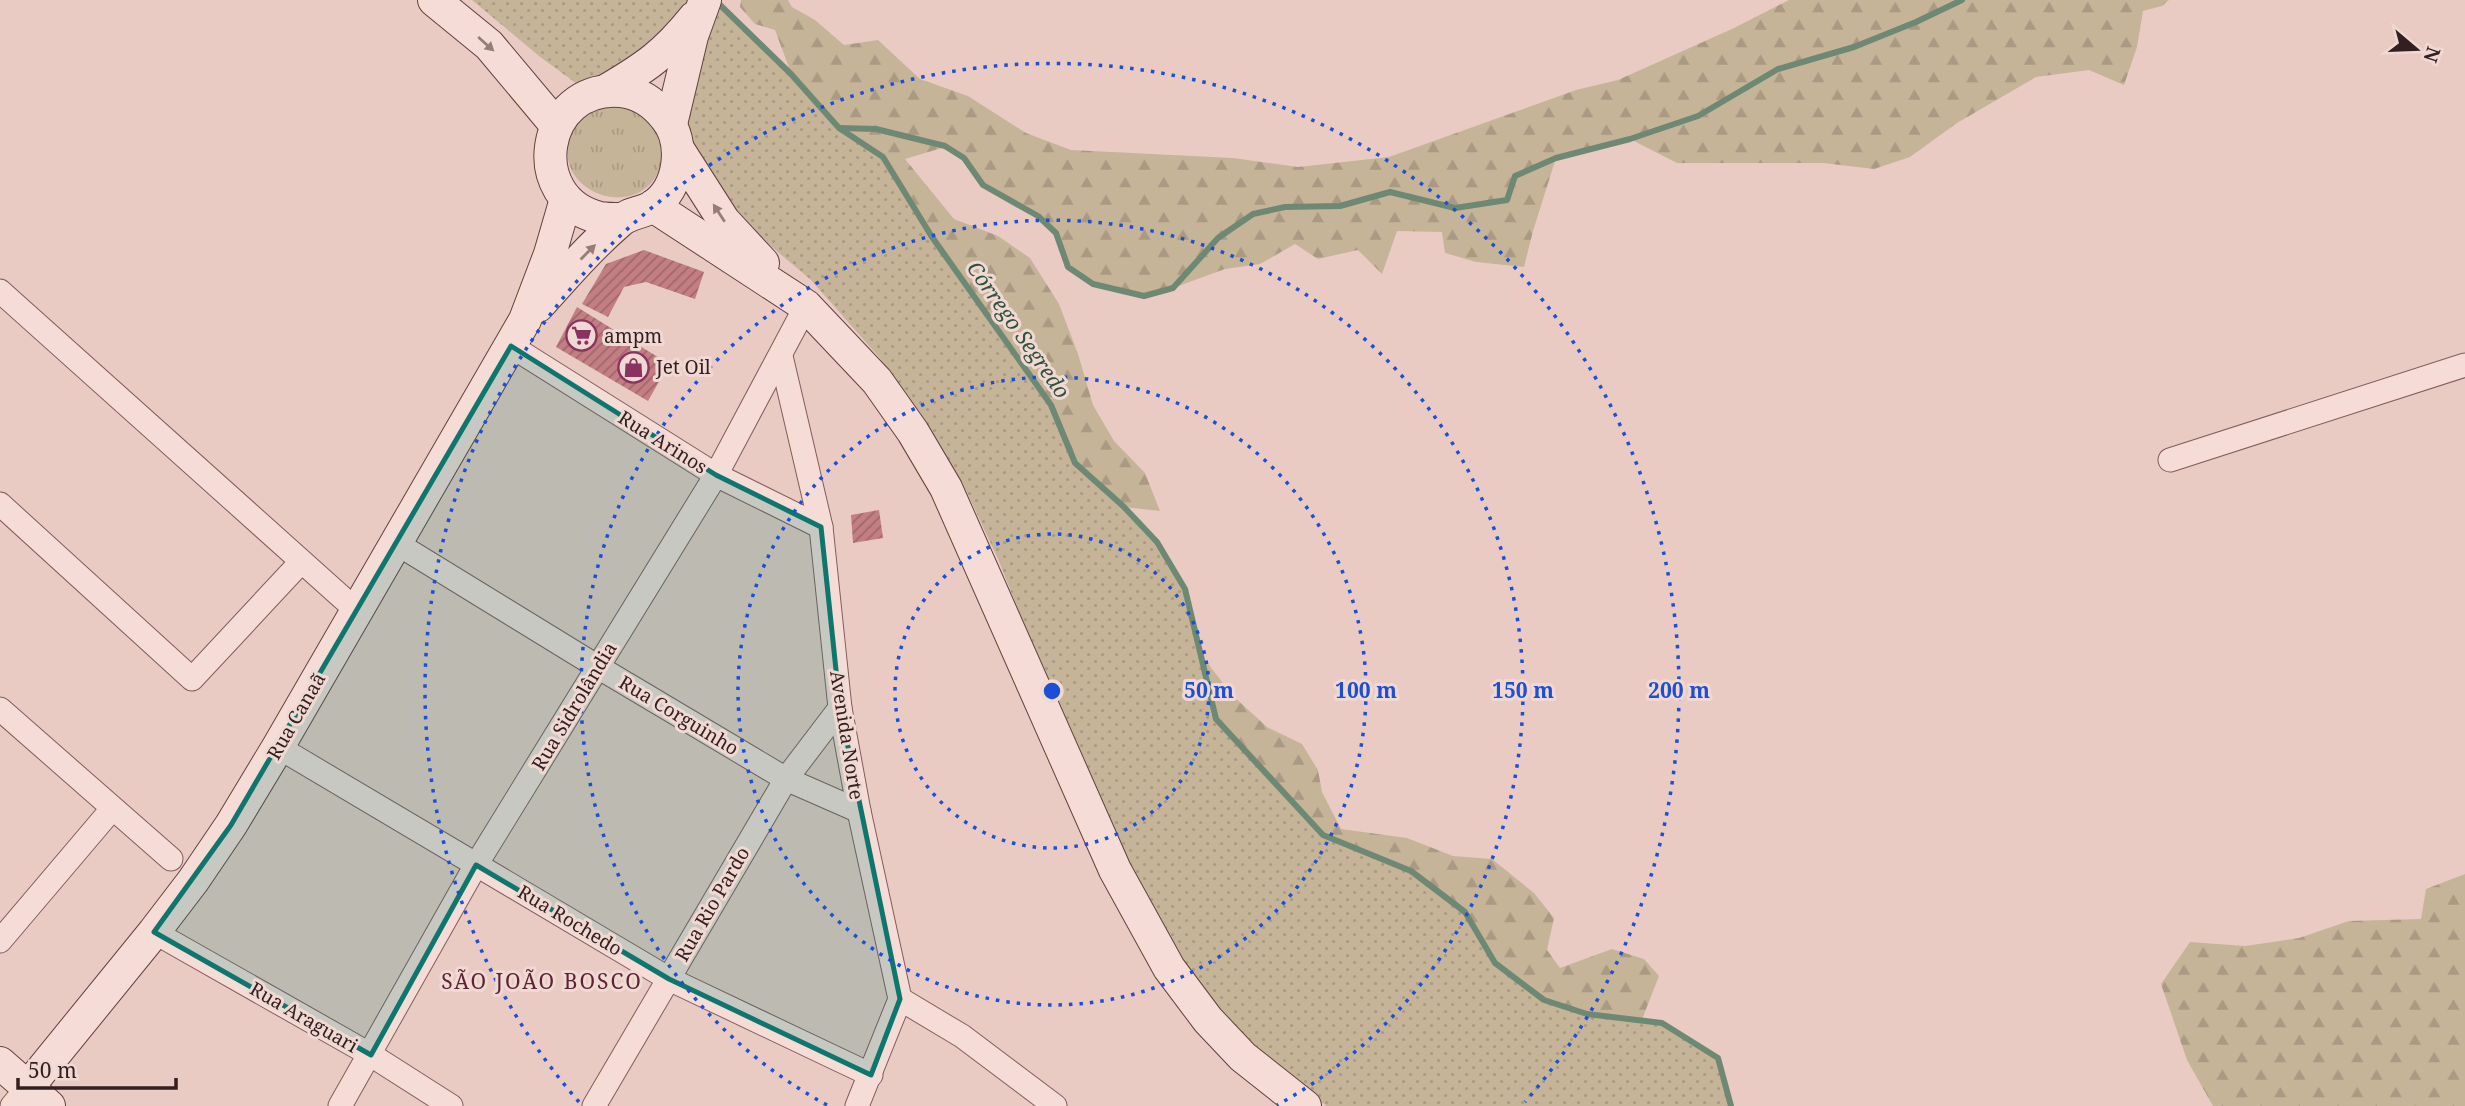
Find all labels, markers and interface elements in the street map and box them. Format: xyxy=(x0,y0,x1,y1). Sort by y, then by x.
north arrow xyxy=(2381,14,2451,84)
one-way arrow xyxy=(478,35,495,51)
text: N xyxy=(2417,43,2447,66)
one-way arrow xyxy=(713,203,726,222)
one-way arrow xyxy=(580,244,597,261)
water label: Córrego Segredo xyxy=(961,255,1077,404)
supermarket icon: ampm xyxy=(564,319,598,353)
place label: ampm xyxy=(604,323,662,349)
shop icon: Jet Oil xyxy=(616,350,650,384)
place label: Jet Oil xyxy=(655,354,711,380)
street label: Rua Arinos xyxy=(614,404,712,480)
street label: Rua Sidrolândia xyxy=(525,637,623,775)
street label: Rua Canaã xyxy=(261,668,331,764)
street label: Rua Corguinho xyxy=(614,669,744,761)
street label: Avenida Norte xyxy=(824,669,870,801)
text: 50 m xyxy=(1184,676,1234,704)
text: 100 m xyxy=(1335,676,1397,704)
text: 150 m xyxy=(1492,676,1554,704)
text: 200 m xyxy=(1648,676,1710,704)
centre of rings xyxy=(1040,679,1064,703)
street label: Rua Rio Pardo xyxy=(669,842,755,966)
street label: Rua Rochedo xyxy=(513,879,627,961)
district label: SÃO JOÃO BOSCO xyxy=(441,967,643,995)
street label: Rua Araguari xyxy=(245,976,363,1058)
scale bar xyxy=(18,1046,175,1090)
text: 50 m xyxy=(28,1056,77,1084)

